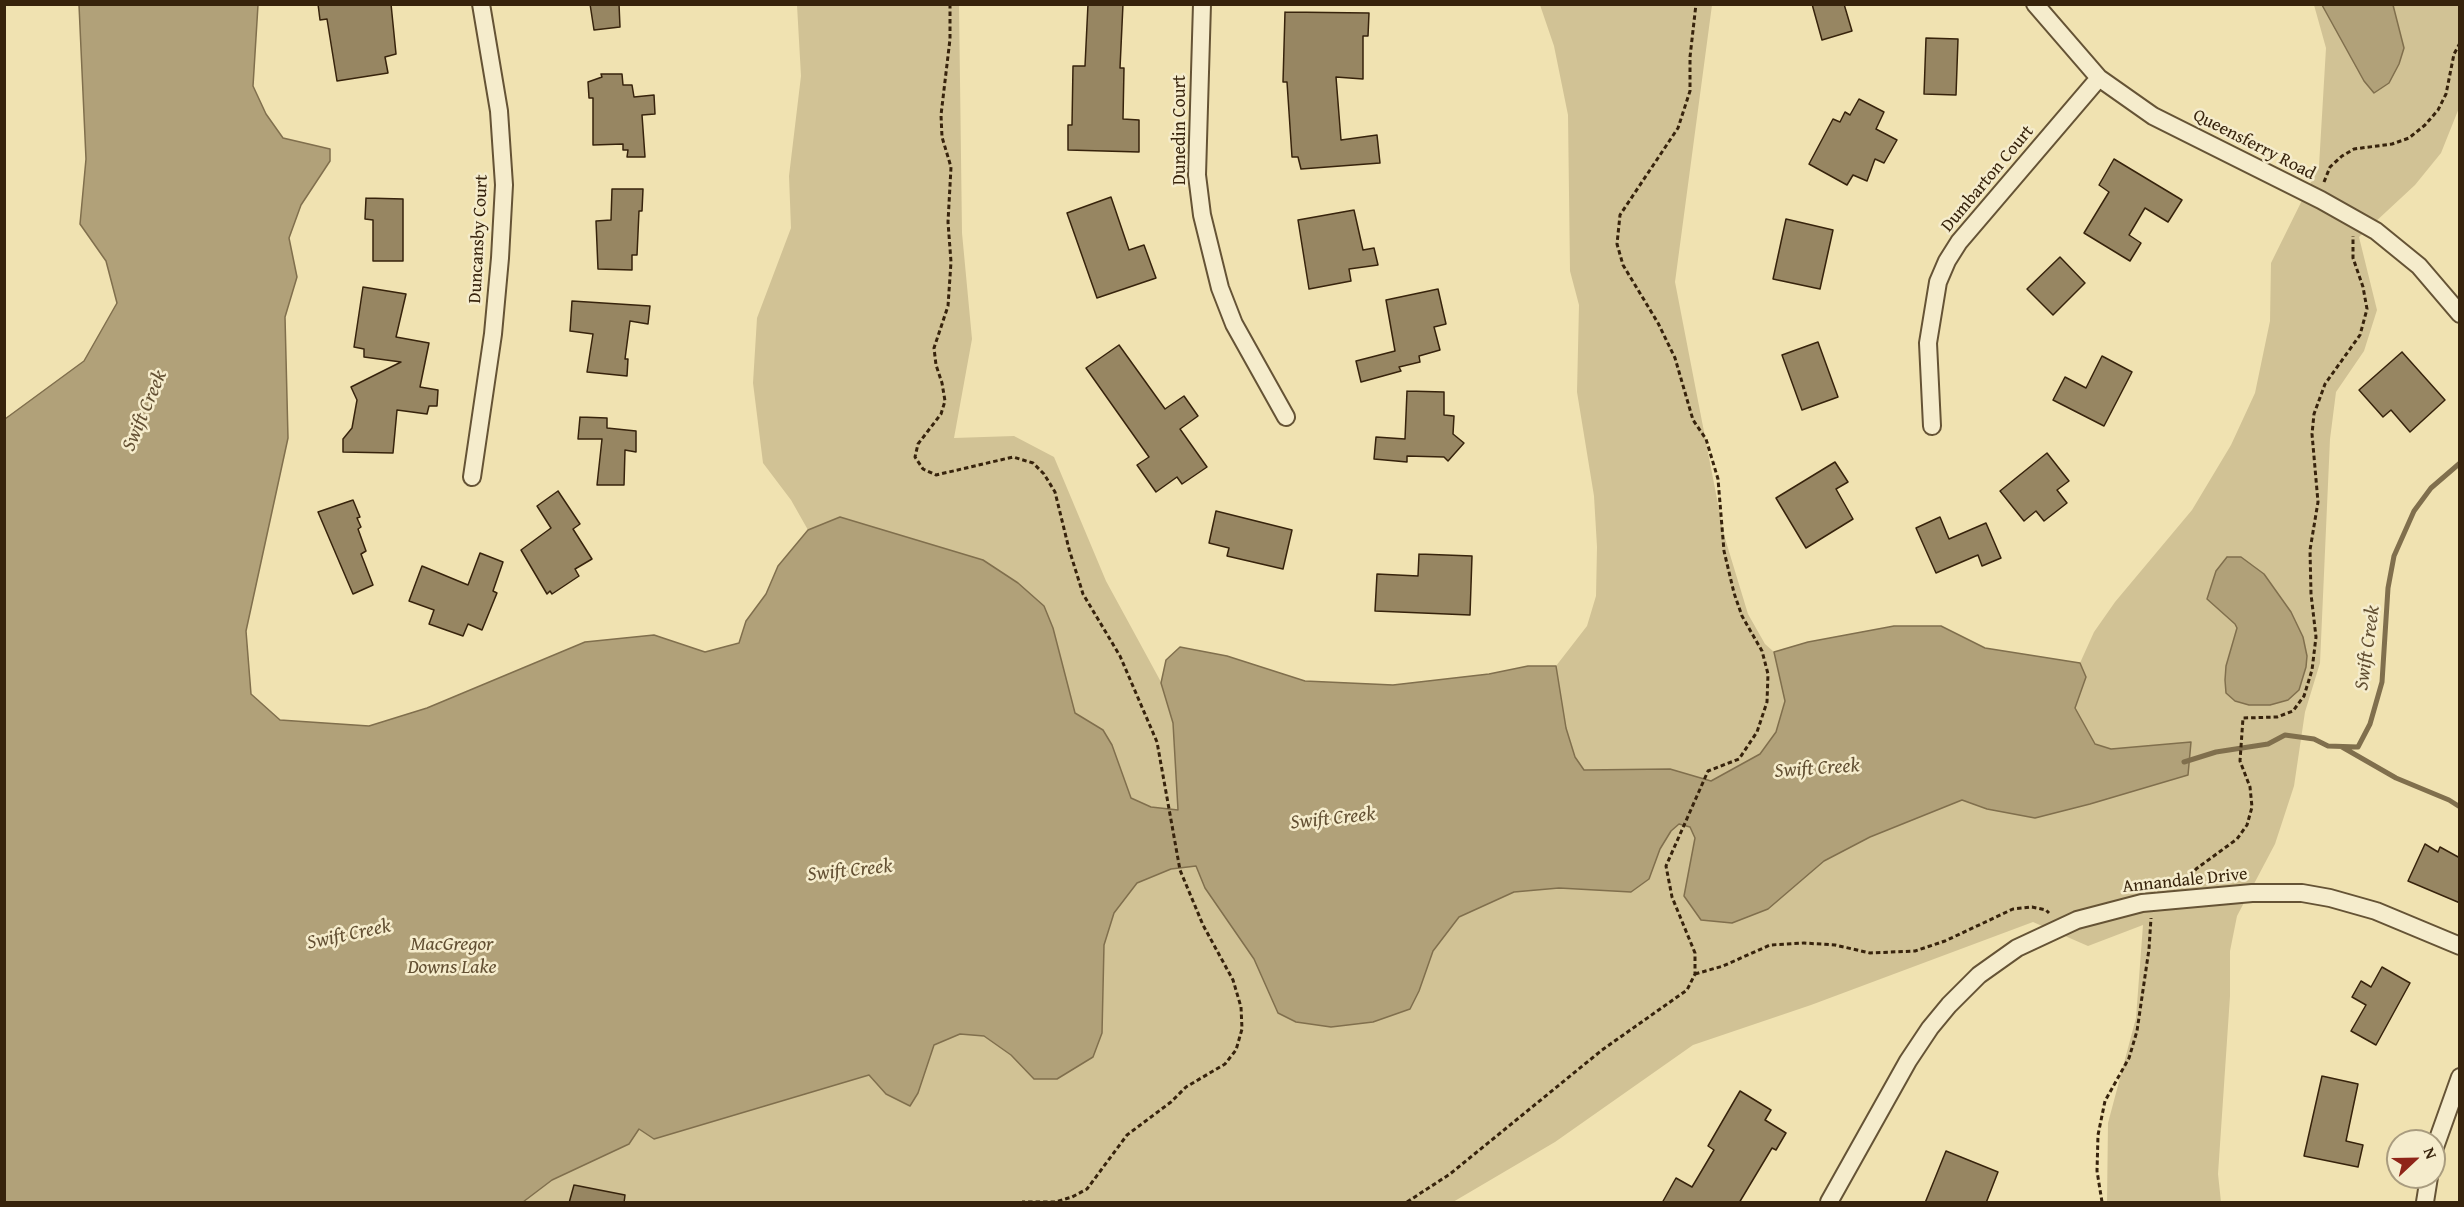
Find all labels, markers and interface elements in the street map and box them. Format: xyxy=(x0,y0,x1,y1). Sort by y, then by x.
street label: Dunedin Court xyxy=(1169,75,1191,185)
street label: Queensferry Road xyxy=(2189,105,2319,185)
street label: Dumbarton Court xyxy=(1937,121,2039,237)
street label: Duncansby Court xyxy=(465,174,493,304)
water label: Swift Creek xyxy=(117,367,173,455)
water label: Swift Creek xyxy=(2350,604,2386,692)
water label: Swift Creek xyxy=(1774,754,1860,784)
water label: Swift Creek xyxy=(1289,803,1377,835)
water label: Swift Creek xyxy=(806,855,894,887)
street label: Annandale Drive xyxy=(2121,864,2249,898)
water label: Swift Creek xyxy=(305,914,393,956)
water label: MacGregor Downs Lake xyxy=(407,933,497,980)
north arrow xyxy=(2386,1129,2446,1189)
text: N xyxy=(2418,1144,2444,1162)

